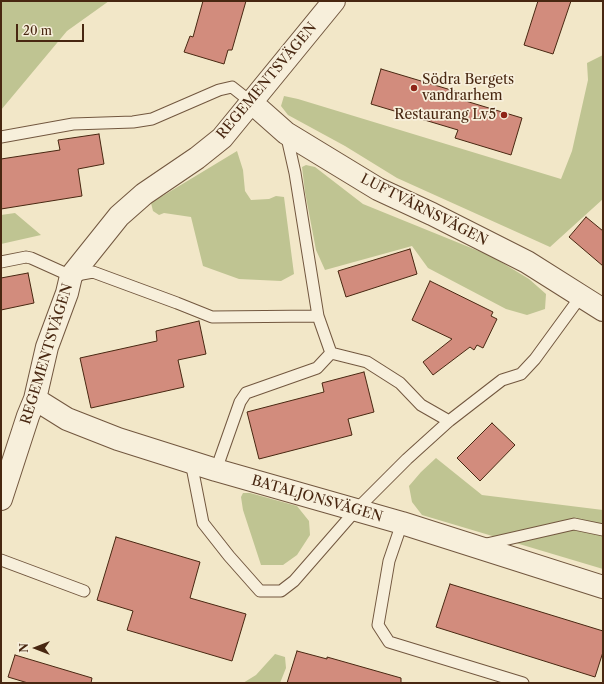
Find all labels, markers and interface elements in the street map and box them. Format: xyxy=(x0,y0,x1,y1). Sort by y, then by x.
scale bar xyxy=(18,16,86,42)
street label: REGEMENTSVÄGEN xyxy=(213,19,321,143)
text: 20 m xyxy=(23,23,52,38)
place label: Södra Bergets vandrarhem xyxy=(422,72,514,104)
marker: Södra Bergets vandrarhem xyxy=(409,83,419,93)
place label: Restaurang Lv5 xyxy=(394,107,496,123)
marker: Restaurang Lv5 xyxy=(499,110,509,120)
street label: LUFTVÄRNSVÄGEN xyxy=(358,171,490,249)
street label: REGEMENTSVÄGEN xyxy=(18,282,76,426)
street label: BATALJONSVÄGEN xyxy=(250,472,384,526)
north arrow xyxy=(16,628,56,668)
text: N xyxy=(17,643,31,653)

